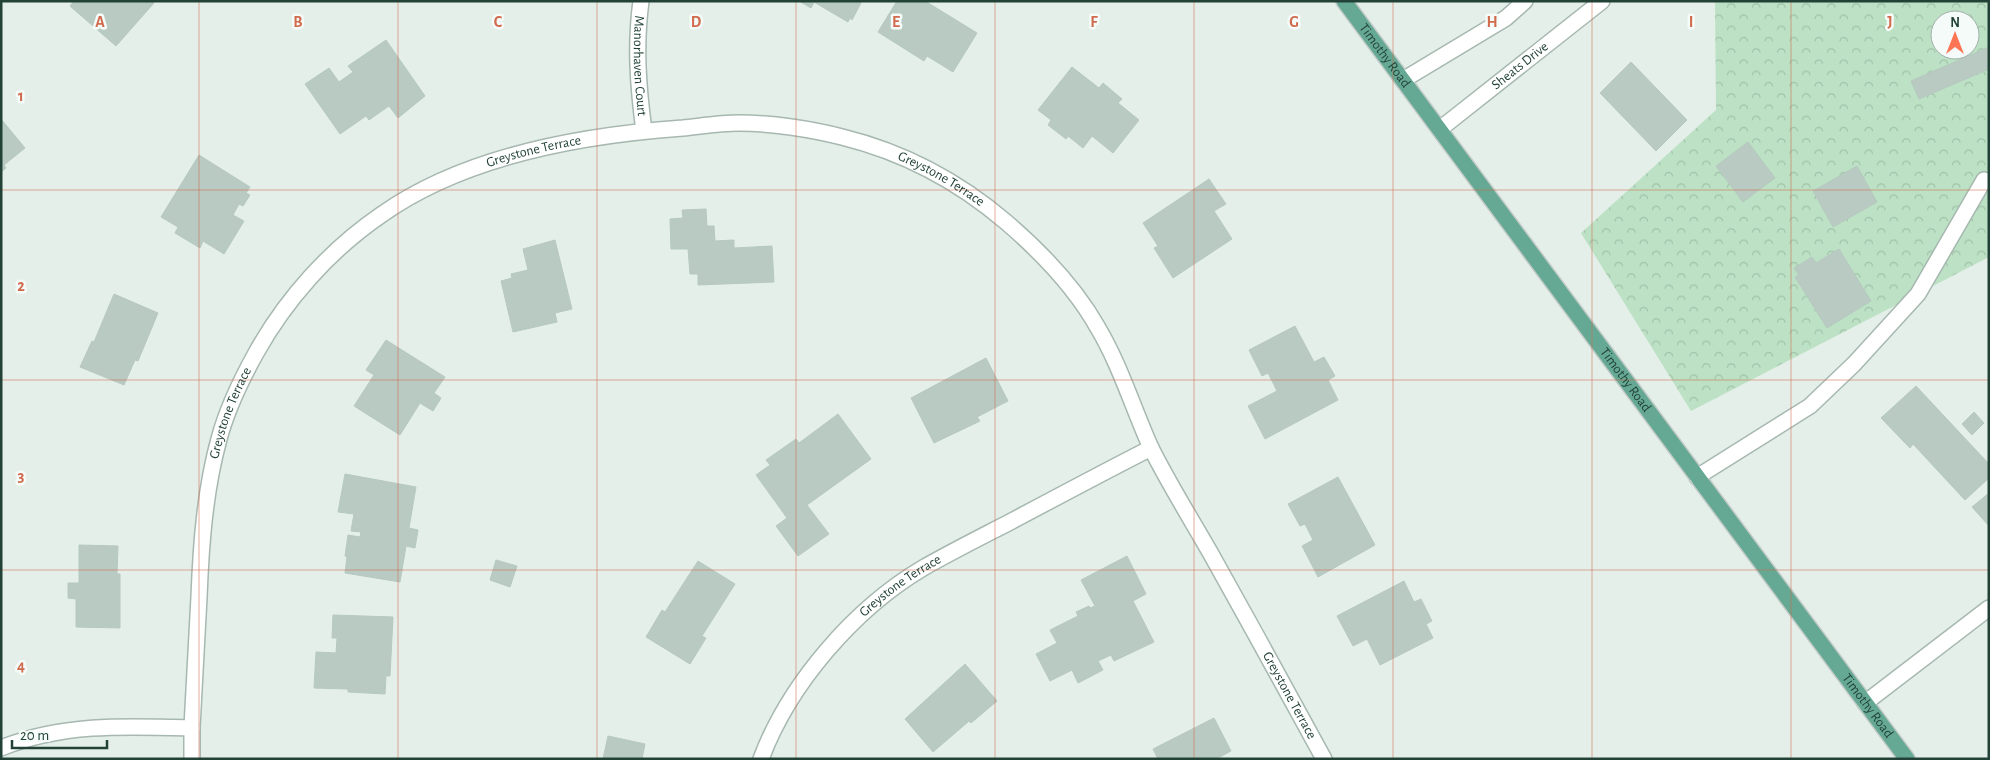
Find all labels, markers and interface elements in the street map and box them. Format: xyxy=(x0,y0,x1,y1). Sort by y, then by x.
north arrow xyxy=(1930,10,1980,60)
text: A xyxy=(95,14,105,30)
text: B xyxy=(293,14,303,30)
text: C xyxy=(494,14,503,30)
text: D xyxy=(691,14,702,30)
text: E xyxy=(892,14,900,30)
text: F xyxy=(1090,14,1098,30)
text: G xyxy=(1289,14,1299,30)
text: H xyxy=(1486,14,1498,30)
text: I xyxy=(1689,14,1693,30)
text: J xyxy=(1887,14,1893,30)
street label: Manorhaven Court xyxy=(631,15,649,117)
text: N xyxy=(1950,16,1960,30)
street label: Timothy Road xyxy=(1356,21,1413,90)
street label: Sheats Drive xyxy=(1489,39,1551,92)
text: 1 xyxy=(18,88,24,104)
street label: Greystone Terrace xyxy=(485,133,582,170)
street label: Greystone Terrace xyxy=(896,149,987,209)
text: 2 xyxy=(17,278,25,294)
street label: Timothy Road xyxy=(1597,345,1654,415)
street label: Greystone Terrace xyxy=(207,365,254,460)
text: 3 xyxy=(18,468,25,484)
street label: Greystone Terrace xyxy=(857,552,943,620)
street label: Greystone Terrace xyxy=(1260,650,1319,741)
text: 4 xyxy=(17,658,25,674)
street label: Timothy Road xyxy=(1839,671,1896,741)
scale bar xyxy=(12,718,108,750)
text: 20 m xyxy=(20,728,49,743)

